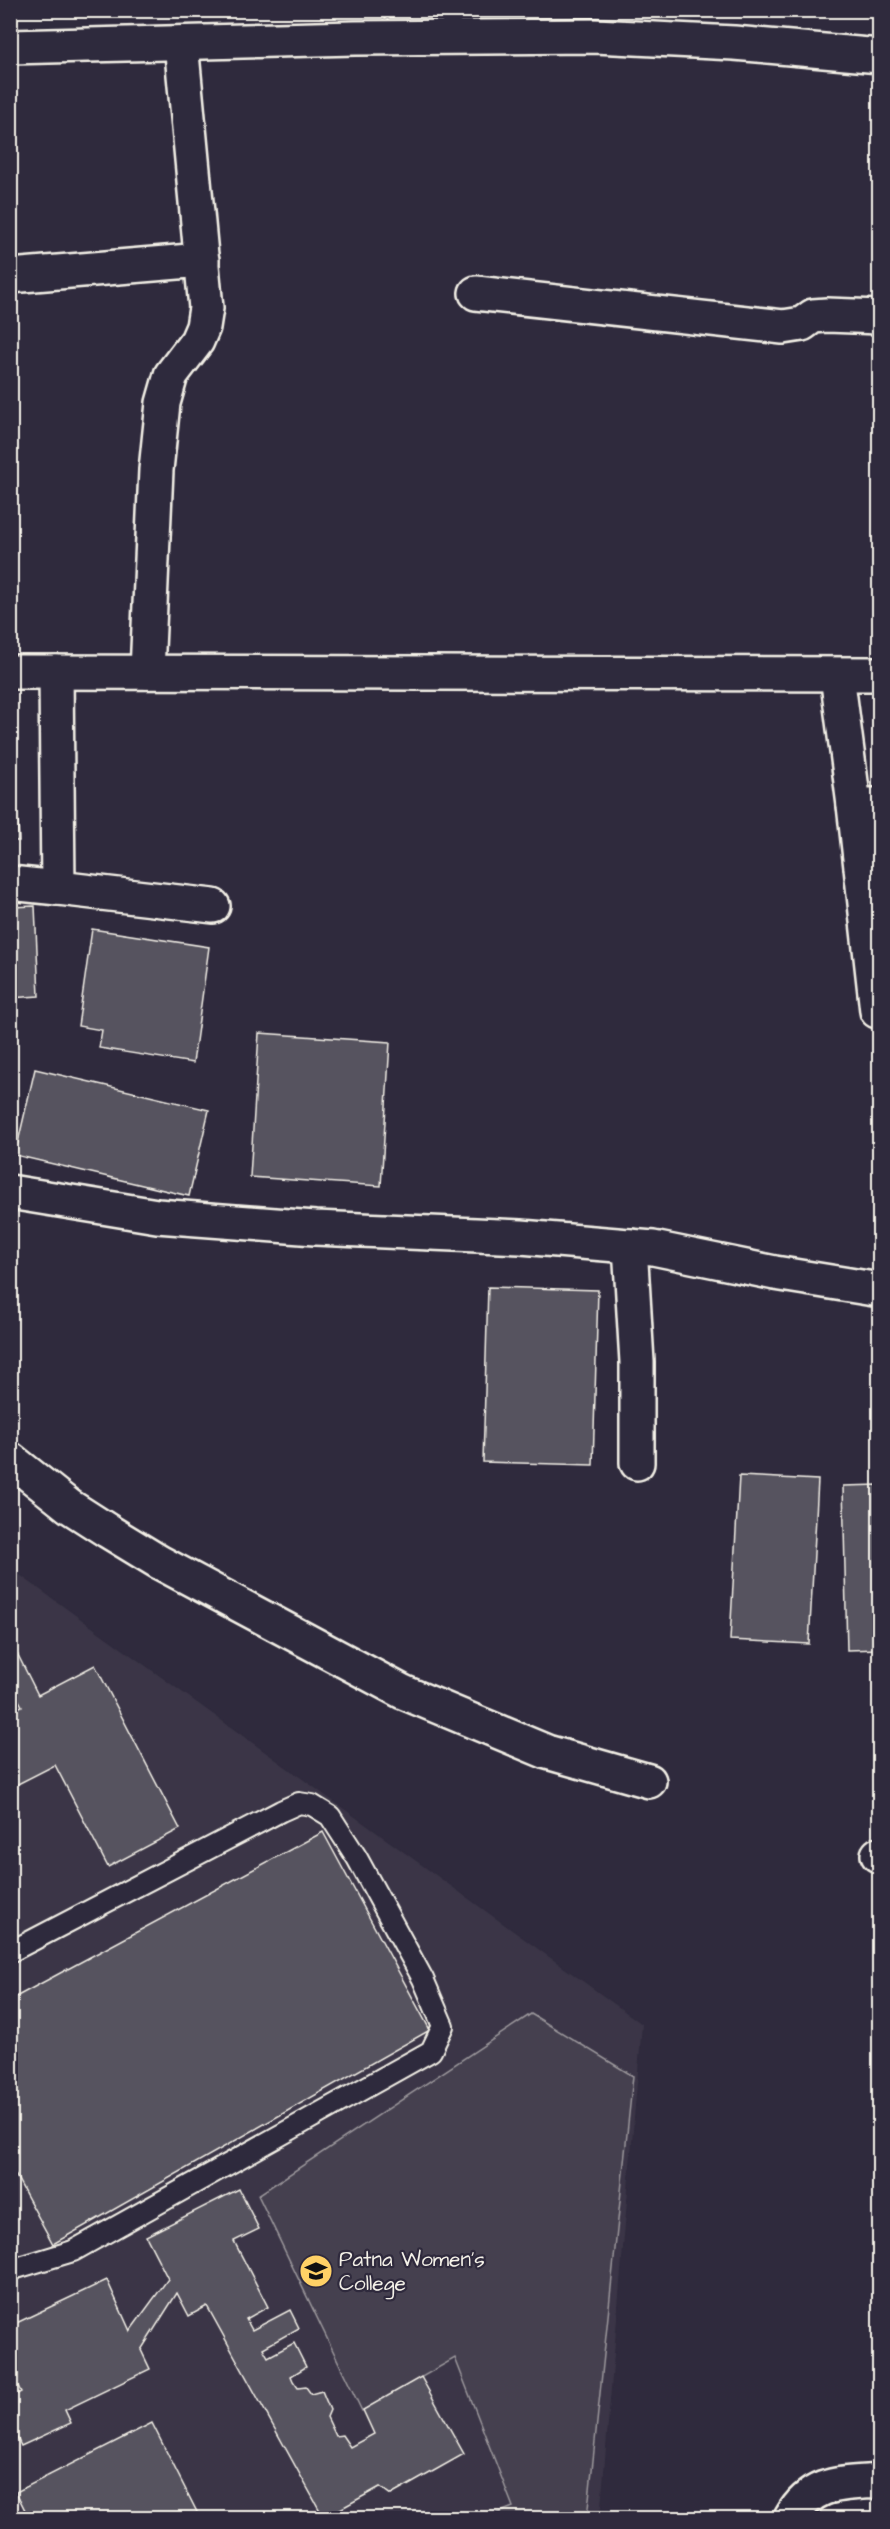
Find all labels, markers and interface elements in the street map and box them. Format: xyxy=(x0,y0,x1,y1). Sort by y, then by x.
place label: Patna Women's College xyxy=(339,2245,485,2300)
school or university icon: Patna Women's College xyxy=(298,2253,334,2289)

